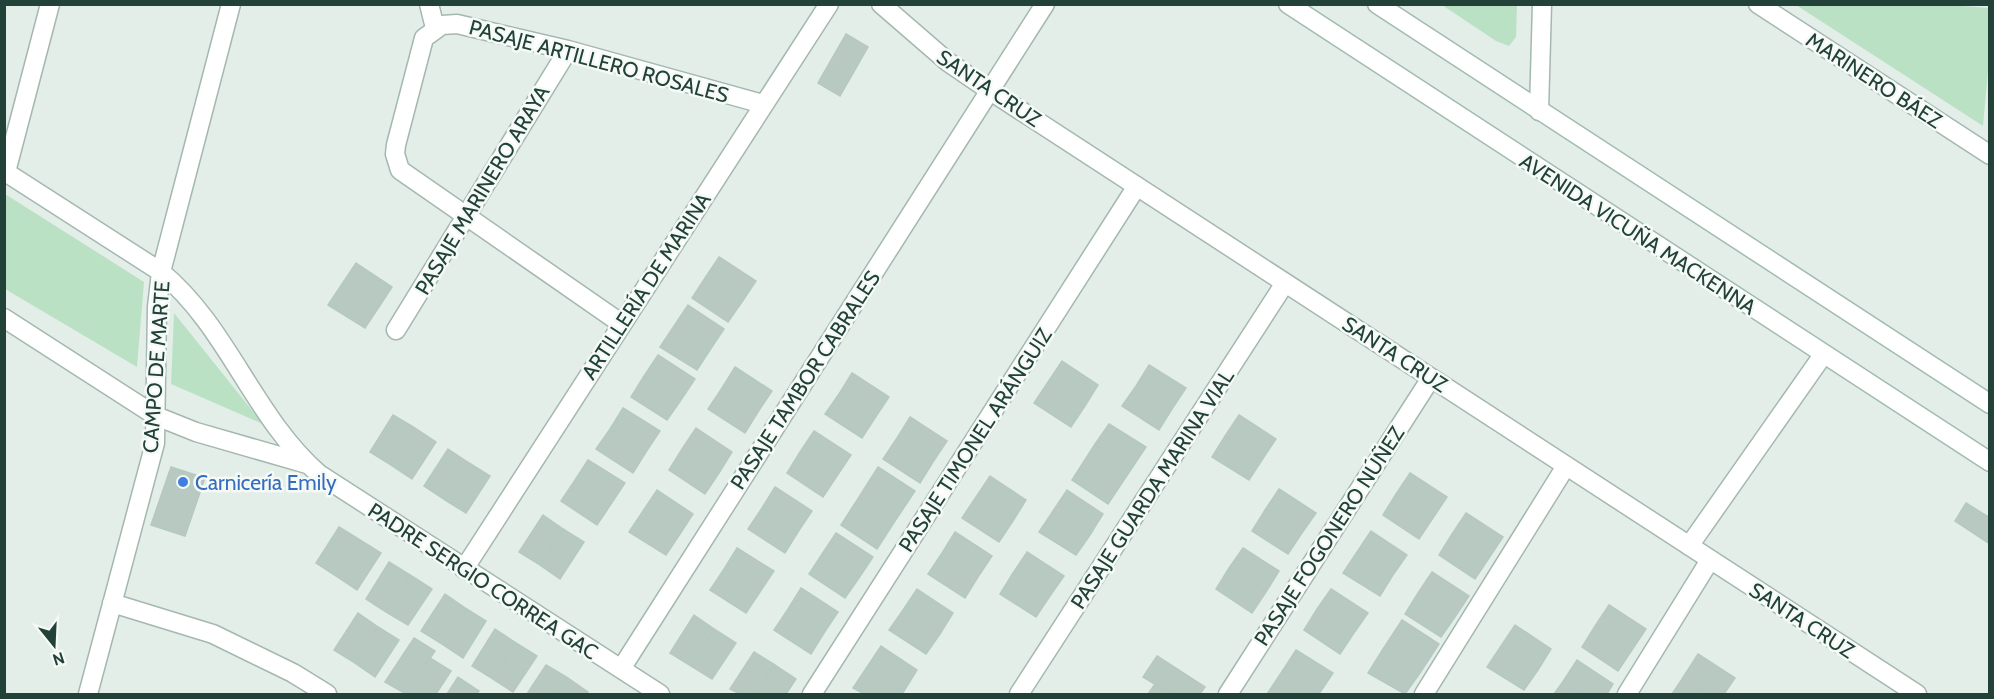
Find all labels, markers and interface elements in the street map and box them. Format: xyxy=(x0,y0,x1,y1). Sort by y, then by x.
street label: PASAJE ARTILLERO ROSALES xyxy=(467,14,731,108)
street label: MARINERO BÁEZ xyxy=(1802,27,1947,133)
street label: SANTA CRUZ xyxy=(932,44,1046,132)
street label: PASAJE MARINERO ARAYA xyxy=(410,81,554,299)
street label: AVENIDA VICUÑA MACKENNA xyxy=(1515,147,1761,320)
street label: ARTILLERÍA DE MARINA xyxy=(576,188,716,384)
street label: PASAJE TAMBOR CABRALES xyxy=(725,266,885,494)
street label: CAMPO DE MARTE xyxy=(138,280,174,454)
street label: SANTA CRUZ xyxy=(1338,311,1452,397)
street label: PASAJE TIMONEL ARÁNGUIZ xyxy=(893,323,1057,557)
street label: PASAJE GUARDA MARINA VIAL xyxy=(1065,364,1239,613)
street label: PASAJE FOGONERO NÚÑEZ xyxy=(1248,421,1410,650)
place label: Carnicería Emily xyxy=(195,470,337,495)
marker: Carnicería Emily xyxy=(176,475,190,489)
street label: PADRE SERGIO CORREA GAC xyxy=(364,497,602,665)
street label: SANTA CRUZ xyxy=(1745,577,1859,663)
north arrow xyxy=(24,615,84,675)
text: N xyxy=(50,648,67,670)

